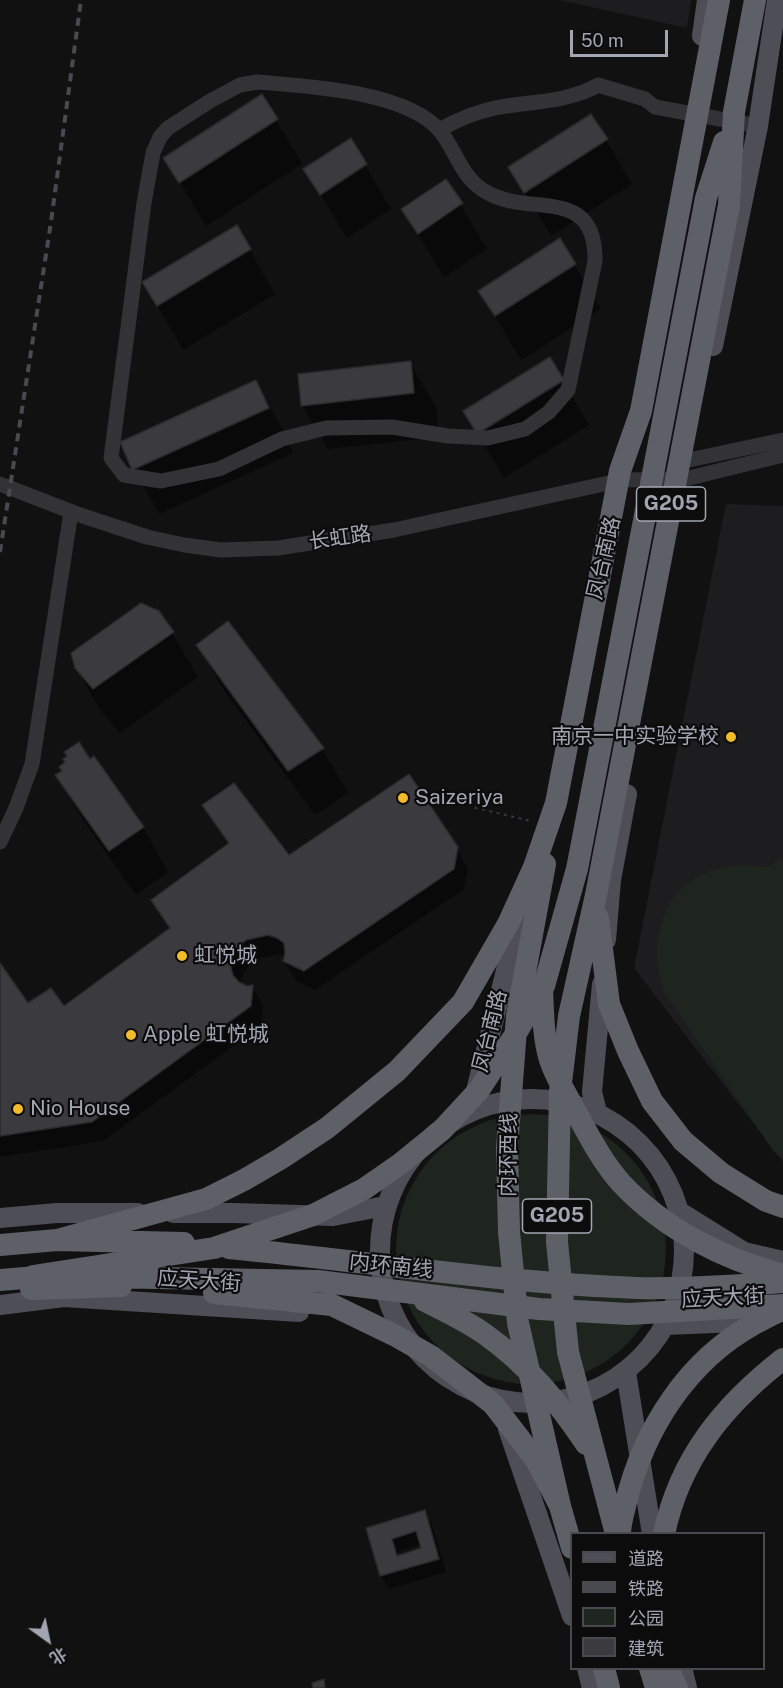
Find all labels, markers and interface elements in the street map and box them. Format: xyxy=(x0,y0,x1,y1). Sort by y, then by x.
scale bar xyxy=(573,18,670,56)
text: 50 m xyxy=(581,30,624,51)
road number: G205 xyxy=(636,487,706,521)
street label: 凤台南路 xyxy=(582,514,626,602)
street label: 长虹路 xyxy=(307,521,373,555)
place label: 南京一中实验学校 xyxy=(551,724,719,750)
marker: 南京一中实验学校 xyxy=(724,730,738,744)
place label: Saizeriya xyxy=(415,785,504,811)
marker: Saizeriya xyxy=(396,791,410,805)
place label: 虹悦城 xyxy=(194,943,257,969)
marker: 虹悦城 xyxy=(175,949,189,963)
street label: 凤台南路 xyxy=(468,987,512,1075)
place label: Apple 虹悦城 xyxy=(143,1022,269,1048)
marker: Apple 虹悦城 xyxy=(124,1028,138,1042)
place label: Nio House xyxy=(30,1096,131,1122)
marker: Nio House xyxy=(11,1102,25,1116)
street label: 内环西线 xyxy=(496,1113,522,1197)
road number: G205 xyxy=(522,1199,592,1233)
street label: 内环南线 xyxy=(348,1249,434,1283)
street label: 应天大街 xyxy=(156,1266,242,1296)
street label: 应天大街 xyxy=(680,1283,766,1313)
legend xyxy=(570,1532,765,1670)
text: 道路 xyxy=(628,1548,664,1569)
text: 铁路 xyxy=(628,1578,664,1599)
text: 公园 xyxy=(628,1608,664,1629)
north arrow xyxy=(18,1610,78,1670)
text: 建筑 xyxy=(628,1638,664,1659)
text: 北 xyxy=(46,1643,70,1668)

